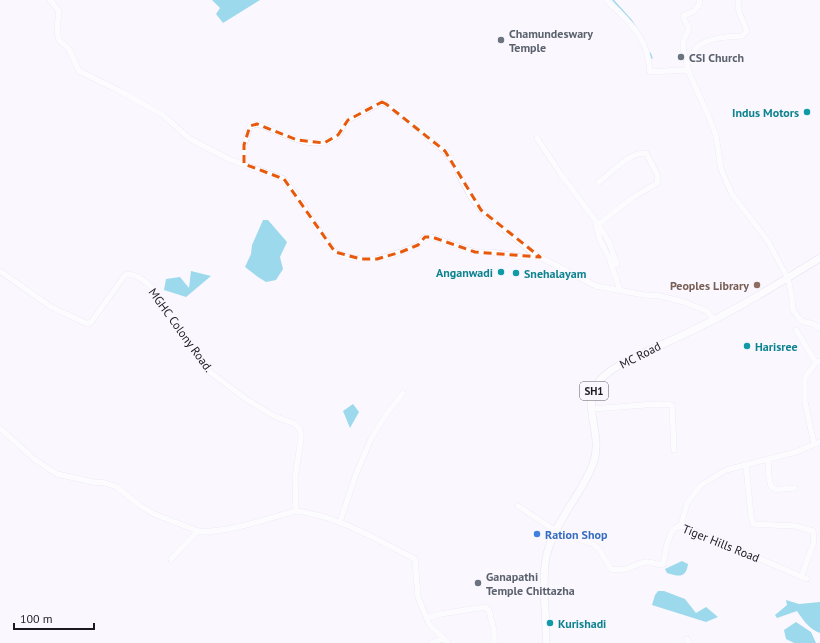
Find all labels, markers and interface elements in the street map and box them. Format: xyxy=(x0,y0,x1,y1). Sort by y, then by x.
place label: Chamundeswary Temple xyxy=(509,26,593,55)
marker: Chamundeswary Temple xyxy=(496,35,506,45)
place label: CSI Church xyxy=(689,50,744,65)
marker: CSI Church xyxy=(676,52,686,62)
place label: Indus Motors xyxy=(732,105,799,120)
marker: Indus Motors xyxy=(802,107,812,117)
place label: Anganwadi xyxy=(436,265,493,280)
place label: Snehalayam xyxy=(524,266,587,281)
marker: Anganwadi xyxy=(496,267,506,277)
marker: Snehalayam xyxy=(511,268,521,278)
place label: Peoples Library xyxy=(670,278,749,293)
marker: Peoples Library xyxy=(752,280,762,290)
street label: MGHC Colony Road. xyxy=(145,285,217,375)
street label: MC Road xyxy=(617,338,663,372)
place label: Harisree xyxy=(755,339,798,354)
marker: Harisree xyxy=(742,341,752,351)
road number: SH1 xyxy=(580,382,608,400)
street label: Tiger Hills Road xyxy=(680,521,762,565)
place label: Ration Shop xyxy=(545,527,608,542)
marker: Ration Shop xyxy=(532,529,542,539)
place label: Ganapathi Temple Chittazha xyxy=(486,569,575,598)
marker: Ganapathi Temple Chittazha xyxy=(473,578,483,588)
scale bar xyxy=(14,605,94,631)
text: 100 m xyxy=(20,611,53,626)
place label: Kurishadi xyxy=(558,616,606,631)
marker: Kurishadi xyxy=(545,618,555,628)

